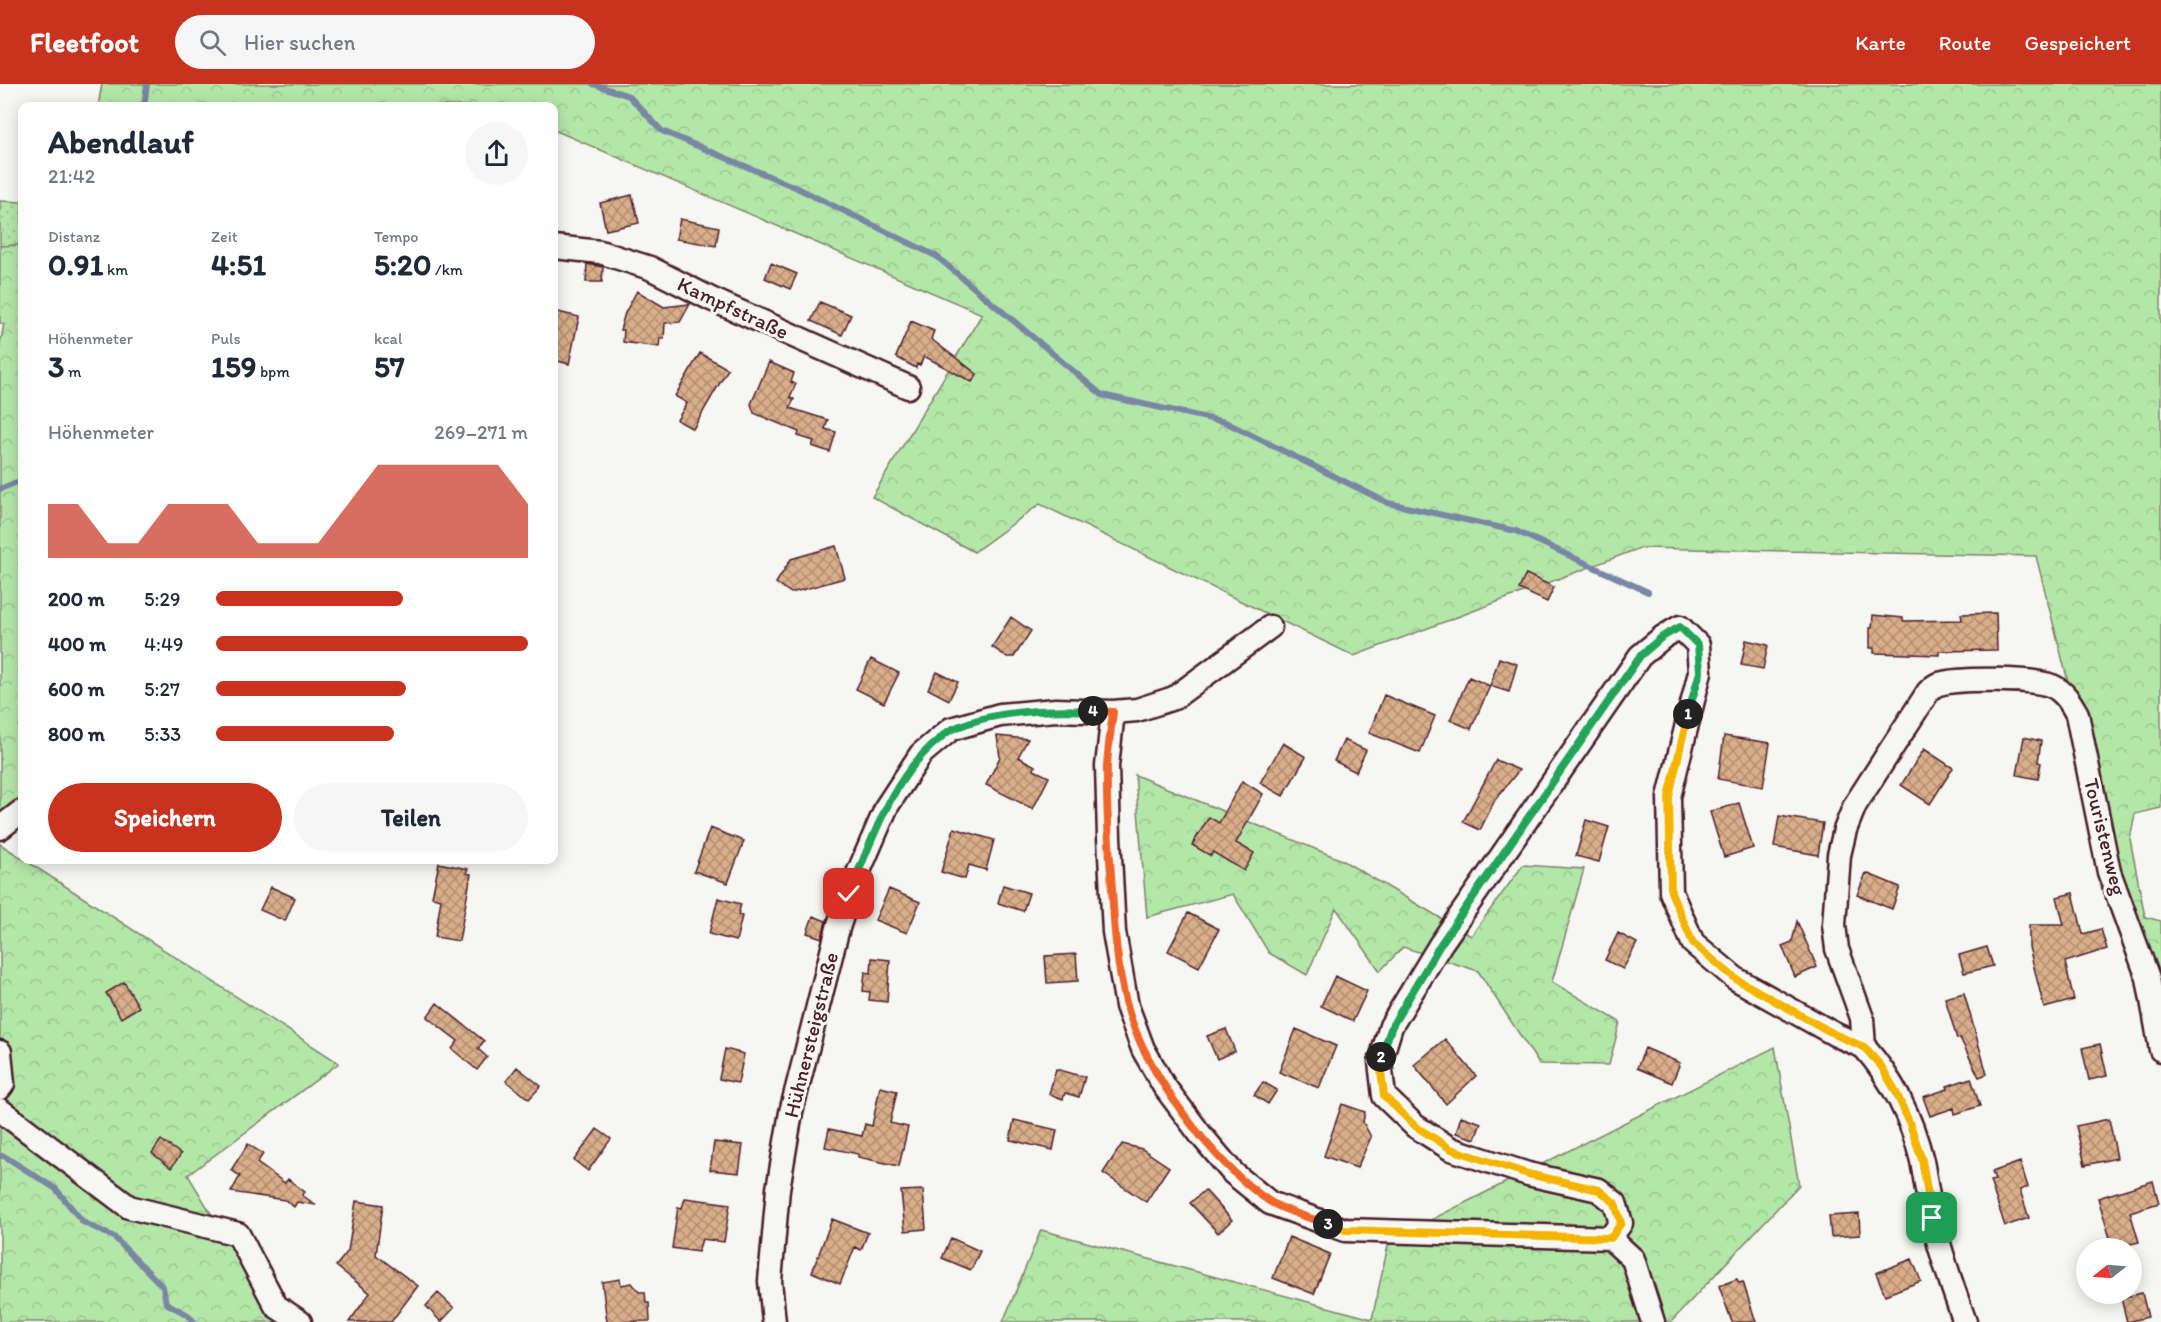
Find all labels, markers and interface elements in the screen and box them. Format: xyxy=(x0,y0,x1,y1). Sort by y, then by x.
search box xyxy=(175,15,595,69)
text: Fleetfoot xyxy=(30,25,139,59)
icon: search xyxy=(196,26,229,59)
text: Hier suchen xyxy=(244,29,355,56)
text: Karte xyxy=(1855,30,1906,55)
text: Route xyxy=(1939,30,1992,55)
text: Gespeichert xyxy=(2025,30,2131,55)
text: Abendlauf xyxy=(48,122,194,161)
button: share xyxy=(465,122,528,185)
text: 21:42 xyxy=(48,164,95,188)
text: Distanz xyxy=(48,227,100,246)
text: Zeit xyxy=(211,227,238,246)
text: Tempo xyxy=(374,227,419,246)
text: 0.91 xyxy=(48,246,103,283)
text: 4:51 xyxy=(211,246,266,283)
text: 5:20 xyxy=(374,246,431,283)
text: km xyxy=(103,260,128,279)
text: /km xyxy=(431,260,463,279)
street label: Kampfstraße xyxy=(674,271,793,344)
text: Höhenmeter xyxy=(48,329,133,348)
text: Puls xyxy=(211,329,241,348)
text: kcal xyxy=(374,329,402,348)
text: 3 xyxy=(48,348,64,385)
text: 159 xyxy=(211,348,256,385)
text: 57 xyxy=(374,348,405,385)
text: m xyxy=(64,362,81,381)
text: bpm xyxy=(256,362,290,381)
text: Höhenmeter xyxy=(48,420,154,444)
text: 269–271 m xyxy=(434,420,528,444)
text: 200 m xyxy=(48,587,104,611)
text: 5:29 xyxy=(144,587,180,611)
text: 400 m xyxy=(48,632,106,656)
text: 4:49 xyxy=(144,632,183,656)
text: 600 m xyxy=(48,677,105,701)
text: 5:27 xyxy=(144,677,180,701)
pin: 4 xyxy=(1078,696,1108,726)
pin: 1 xyxy=(1673,699,1703,729)
text: 4 xyxy=(1088,701,1098,720)
text: 1 xyxy=(1684,704,1692,723)
text: 800 m xyxy=(48,722,105,746)
text: 5:33 xyxy=(144,722,181,746)
street label: Touristenweg xyxy=(2079,776,2132,898)
button: Speichern xyxy=(48,783,282,852)
button: Teilen xyxy=(294,783,528,852)
pin xyxy=(823,868,874,919)
icon: check xyxy=(832,877,865,910)
street label: Hühnersteigstraße xyxy=(778,950,843,1120)
pin: 2 xyxy=(1366,1042,1396,1072)
text: 2 xyxy=(1377,1047,1385,1066)
pin xyxy=(1906,1192,1957,1243)
icon: arrive xyxy=(1915,1201,1948,1234)
pin: 3 xyxy=(1313,1209,1343,1239)
text: 3 xyxy=(1324,1214,1332,1233)
north arrow xyxy=(2076,1238,2142,1304)
map controls xyxy=(2076,1238,2142,1304)

